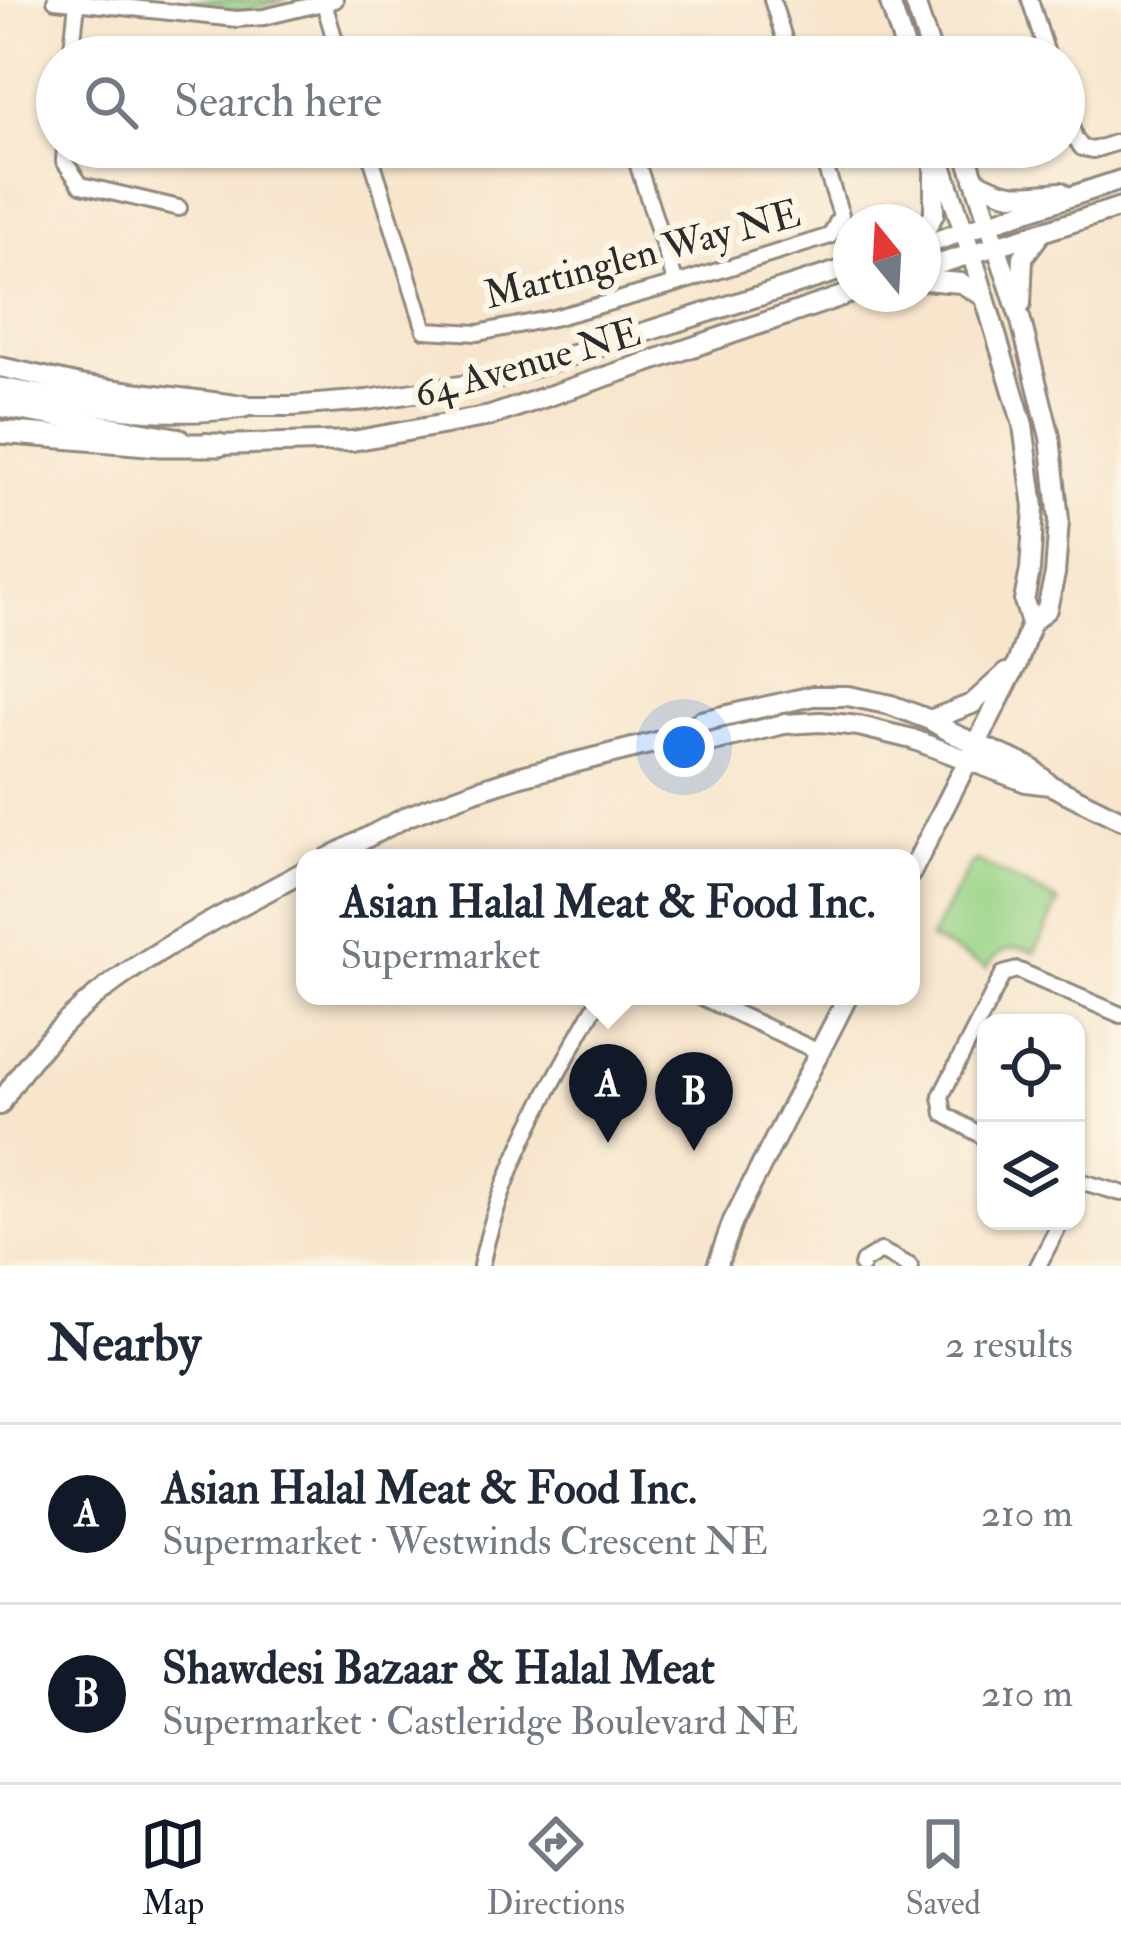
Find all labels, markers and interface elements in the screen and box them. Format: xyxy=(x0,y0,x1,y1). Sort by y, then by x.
search box xyxy=(36,36,1085,168)
icon: search xyxy=(78,69,144,135)
text: Search here xyxy=(174,74,382,130)
street label: Martinglen Way NE xyxy=(479,189,806,320)
north arrow xyxy=(833,204,941,312)
street label: 64 Avenue NE xyxy=(409,308,646,419)
your location xyxy=(654,717,714,777)
popup xyxy=(296,849,920,1005)
text: Asian Halal Meat & Food Inc. xyxy=(340,875,876,931)
text: Supermarket xyxy=(340,931,540,980)
map controls xyxy=(977,1014,1085,1230)
button: locate xyxy=(977,1014,1085,1122)
pin: A xyxy=(569,1044,647,1143)
pin: B xyxy=(655,1052,733,1151)
button: layers xyxy=(977,1122,1085,1230)
text: Nearby xyxy=(48,1312,201,1376)
text: 2 results xyxy=(945,1320,1073,1369)
text: Asian Halal Meat & Food Inc. xyxy=(162,1461,697,1517)
text: A xyxy=(75,1489,99,1538)
text: 210 m xyxy=(981,1489,1073,1538)
text: Supermarket · Westwinds Crescent NE xyxy=(162,1517,768,1566)
text: Shawdesi Bazaar & Halal Meat xyxy=(162,1641,715,1697)
text: B xyxy=(74,1669,100,1718)
text: 210 m xyxy=(981,1669,1073,1718)
text: Supermarket · Castleridge Boulevard NE xyxy=(162,1697,798,1746)
tab: Map xyxy=(140,1811,206,1924)
tab: Directions xyxy=(487,1811,625,1924)
tab: Saved xyxy=(905,1811,981,1924)

